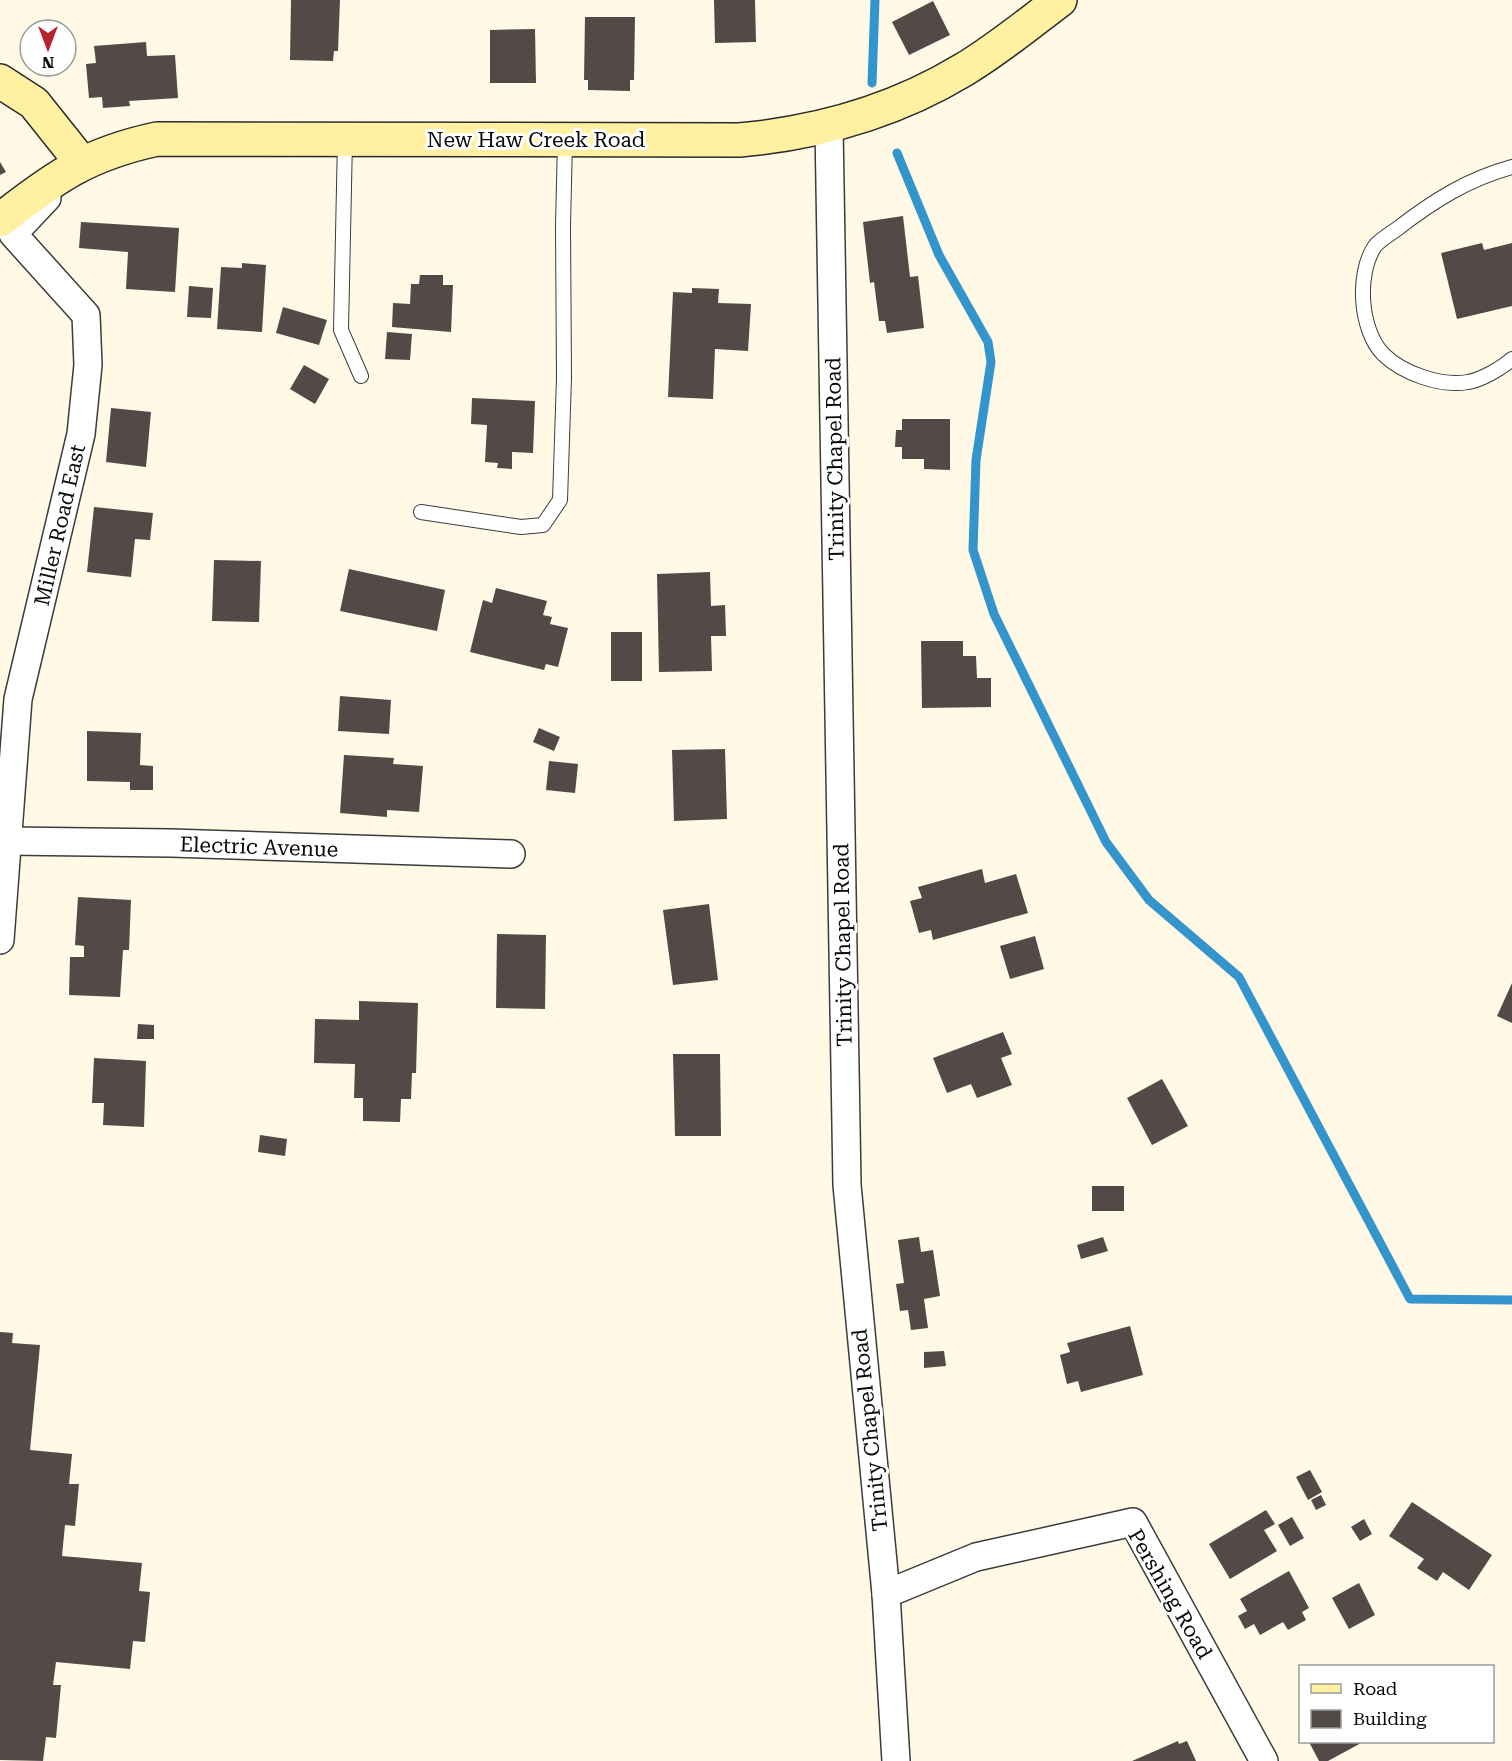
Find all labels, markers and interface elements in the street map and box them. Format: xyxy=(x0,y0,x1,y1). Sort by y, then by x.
north arrow xyxy=(18,18,78,78)
text: N xyxy=(42,53,54,72)
street label: New Haw Creek Road xyxy=(427,128,646,152)
street label: Trinity Chapel Road xyxy=(821,356,849,561)
street label: Miller Road East xyxy=(30,442,90,608)
street label: Electric Avenue xyxy=(179,832,339,862)
street label: Trinity Chapel Road xyxy=(829,842,857,1047)
street label: Trinity Chapel Road xyxy=(847,1327,893,1533)
street label: Pershing Road xyxy=(1123,1525,1217,1664)
legend xyxy=(1299,1665,1494,1743)
text: Road xyxy=(1353,1678,1398,1699)
text: Building xyxy=(1353,1708,1427,1729)

